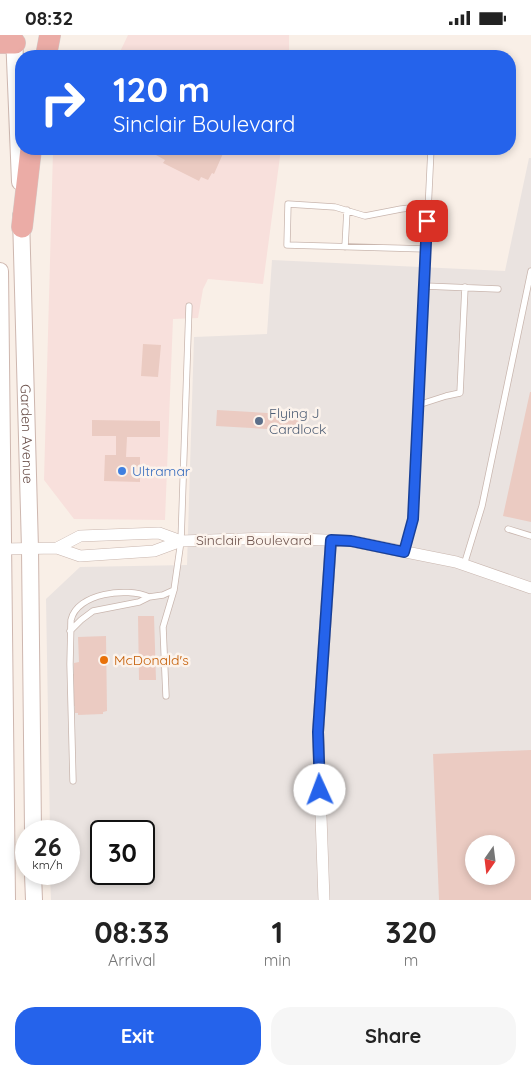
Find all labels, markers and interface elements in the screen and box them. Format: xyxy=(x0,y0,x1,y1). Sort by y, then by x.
text: 08:32 xyxy=(25,6,73,30)
text: 120 m xyxy=(113,67,210,111)
icon: right xyxy=(30,70,95,135)
text: Sinclair Boulevard xyxy=(113,110,295,138)
pin xyxy=(406,200,448,242)
icon: arrive xyxy=(413,207,441,235)
street label: Garden Avenue xyxy=(17,384,37,484)
place label: Flying J Cardlock xyxy=(269,404,326,438)
marker: Flying J Cardlock xyxy=(253,415,265,427)
place label: Ultramar xyxy=(132,462,191,480)
marker: Ultramar xyxy=(116,465,128,477)
street label: Sinclair Boulevard xyxy=(196,531,312,549)
place label: McDonald's xyxy=(114,651,189,669)
marker: McDonald's xyxy=(98,654,110,666)
position arrow xyxy=(293,763,345,815)
speed limit sign: 30 xyxy=(90,820,155,885)
text: 26 xyxy=(33,831,62,862)
north arrow xyxy=(465,835,515,885)
map controls xyxy=(465,835,515,885)
text: km/h xyxy=(32,857,63,872)
text: 08:33 xyxy=(94,913,169,951)
text: 1 xyxy=(271,913,283,951)
text: 320 xyxy=(385,913,437,951)
text: Arrival xyxy=(108,950,156,970)
text: min xyxy=(264,950,291,970)
text: m xyxy=(404,950,418,970)
button: Exit xyxy=(15,1007,261,1065)
button: Share xyxy=(271,1007,516,1065)

